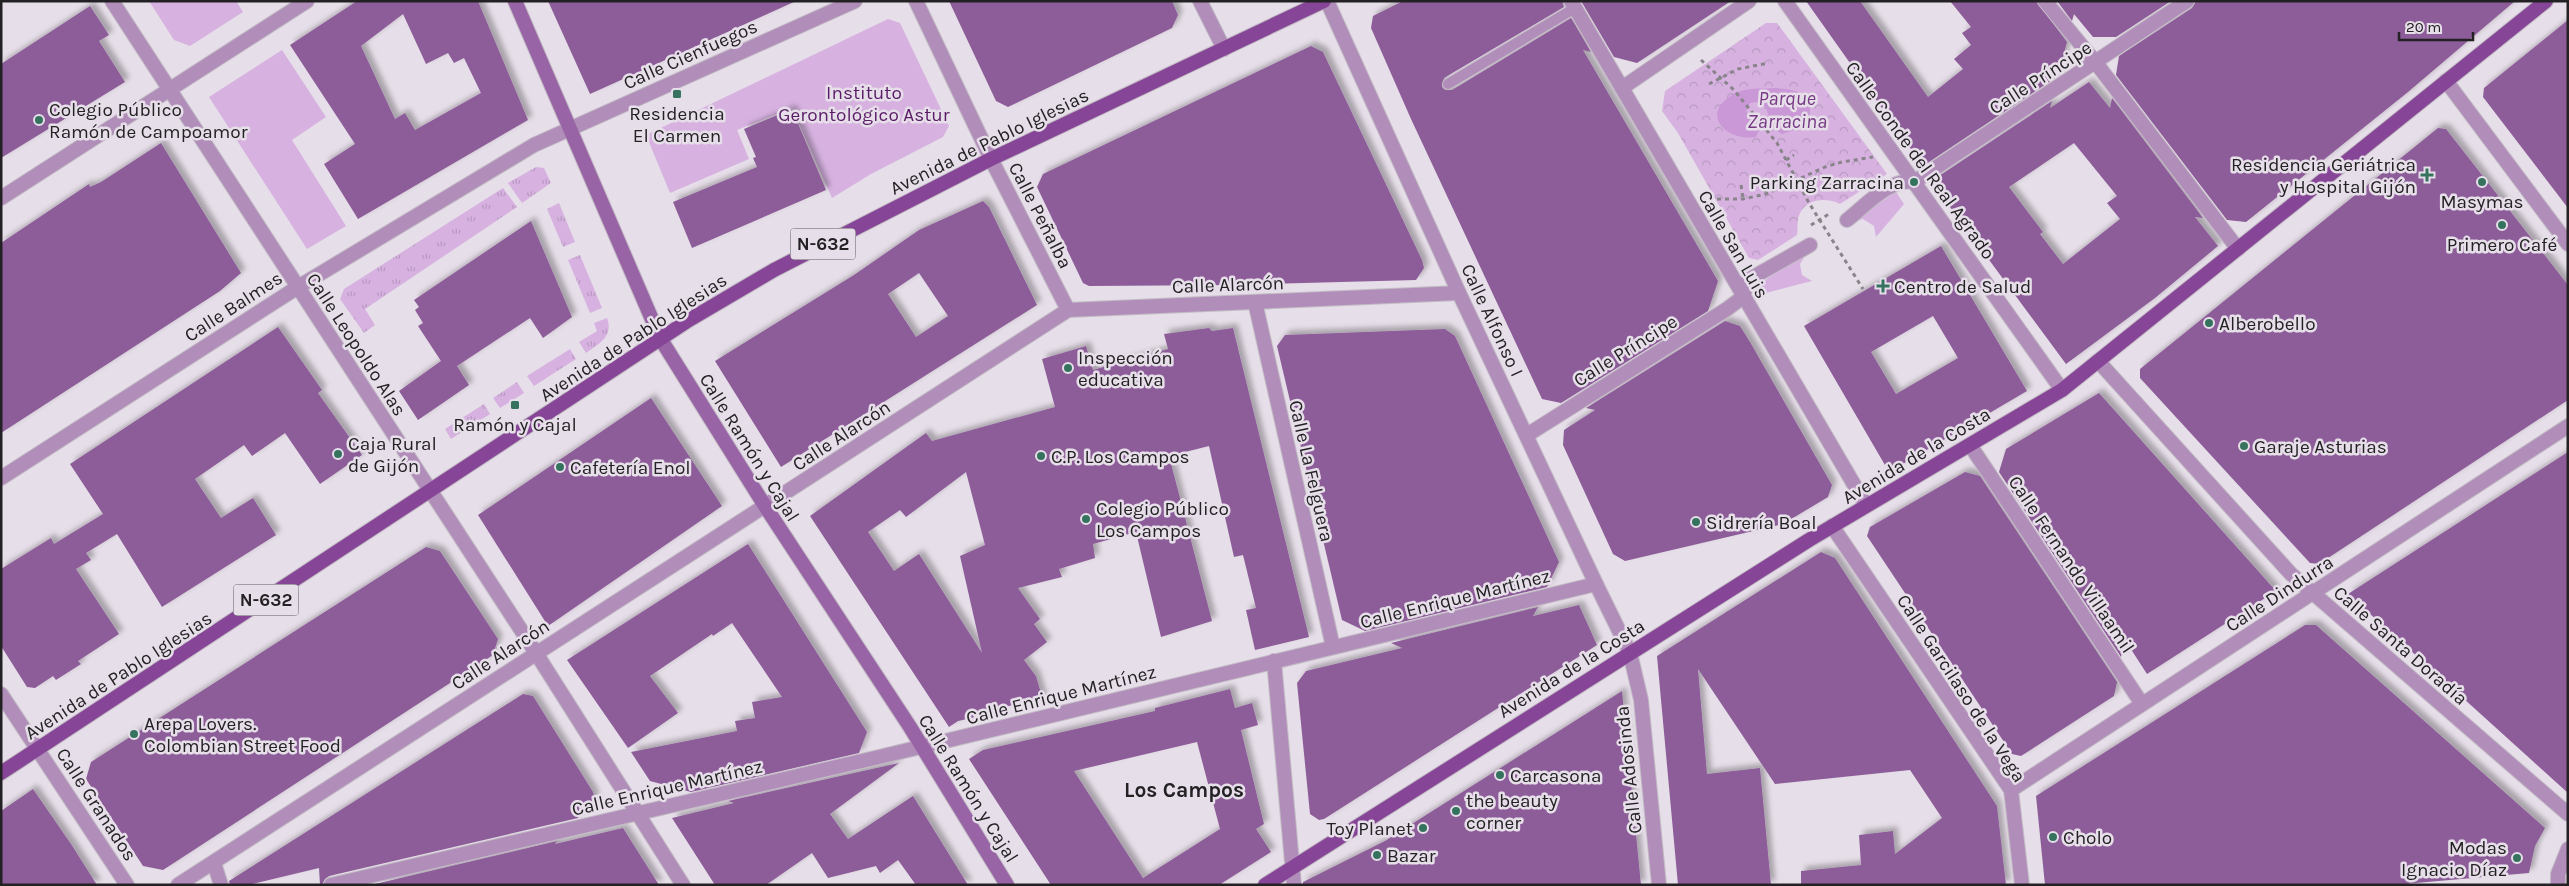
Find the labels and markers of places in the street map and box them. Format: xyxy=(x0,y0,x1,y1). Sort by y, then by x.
marker: Residencia El Carmen xyxy=(671,88,683,100)
place label: Colegio Público Ramón de Campoamor xyxy=(49,99,248,143)
place label: Residencia El Carmen xyxy=(629,103,725,147)
marker: Colegio Público Ramón de Campoamor xyxy=(33,114,45,126)
place label: Residencia Geriátrica y Hospital Gijón xyxy=(2231,154,2416,198)
marker: Residencia Geriátrica y Hospital Gijón xyxy=(2420,168,2434,182)
place label: Parking Zarracina xyxy=(1750,172,1904,194)
marker: Parking Zarracina xyxy=(1908,176,1920,188)
marker: Masymas xyxy=(2476,176,2488,188)
place label: Masymas xyxy=(2440,191,2524,213)
marker: Primero Café xyxy=(2496,219,2508,231)
place label: Primero Café xyxy=(2447,234,2557,256)
place label: Centro de Salud xyxy=(1894,276,2031,298)
marker: Centro de Salud xyxy=(1876,279,1890,293)
place label: Alberobello xyxy=(2219,313,2316,335)
marker: Alberobello xyxy=(2203,317,2215,329)
place label: Inspección educativa xyxy=(1078,347,1173,391)
marker: Inspección educativa xyxy=(1062,362,1074,374)
marker: Ramón y Cajal xyxy=(509,399,521,411)
place label: Ramón y Cajal xyxy=(453,414,577,436)
place label: Caja Rural de Gijón xyxy=(348,433,437,477)
place label: Garaje Asturias xyxy=(2254,436,2387,458)
marker: Garaje Asturias xyxy=(2238,440,2250,452)
place label: C.P. Los Campos xyxy=(1051,446,1190,468)
marker: Caja Rural de Gijón xyxy=(332,448,344,460)
marker: C.P. Los Campos xyxy=(1035,450,1047,462)
place label: Cafetería Enol xyxy=(570,457,691,479)
marker: Cafetería Enol xyxy=(554,461,566,473)
place label: Colegio Público Los Campos xyxy=(1096,498,1229,542)
place label: Sidrería Boal xyxy=(1706,512,1817,534)
marker: Colegio Público Los Campos xyxy=(1080,513,1092,525)
marker: Sidrería Boal xyxy=(1690,516,1702,528)
place label: Arepa Lovers. Colombian Street Food xyxy=(144,713,341,757)
marker: Arepa Lovers. Colombian Street Food xyxy=(128,728,140,740)
place label: Carcasona xyxy=(1510,765,1602,787)
marker: Carcasona xyxy=(1494,769,1506,781)
place label: the beauty corner xyxy=(1466,790,1558,834)
marker: the beauty corner xyxy=(1450,805,1462,817)
place label: Toy Planet xyxy=(1327,818,1413,840)
marker: Toy Planet xyxy=(1417,822,1429,834)
place label: Cholo xyxy=(2063,827,2112,849)
marker: Cholo xyxy=(2047,831,2059,843)
place label: Modas Ignacio Díaz xyxy=(2401,837,2507,881)
place label: Bazar xyxy=(1387,845,1436,867)
marker: Bazar xyxy=(1371,849,1383,861)
marker: Modas Ignacio Díaz xyxy=(2511,852,2523,864)

